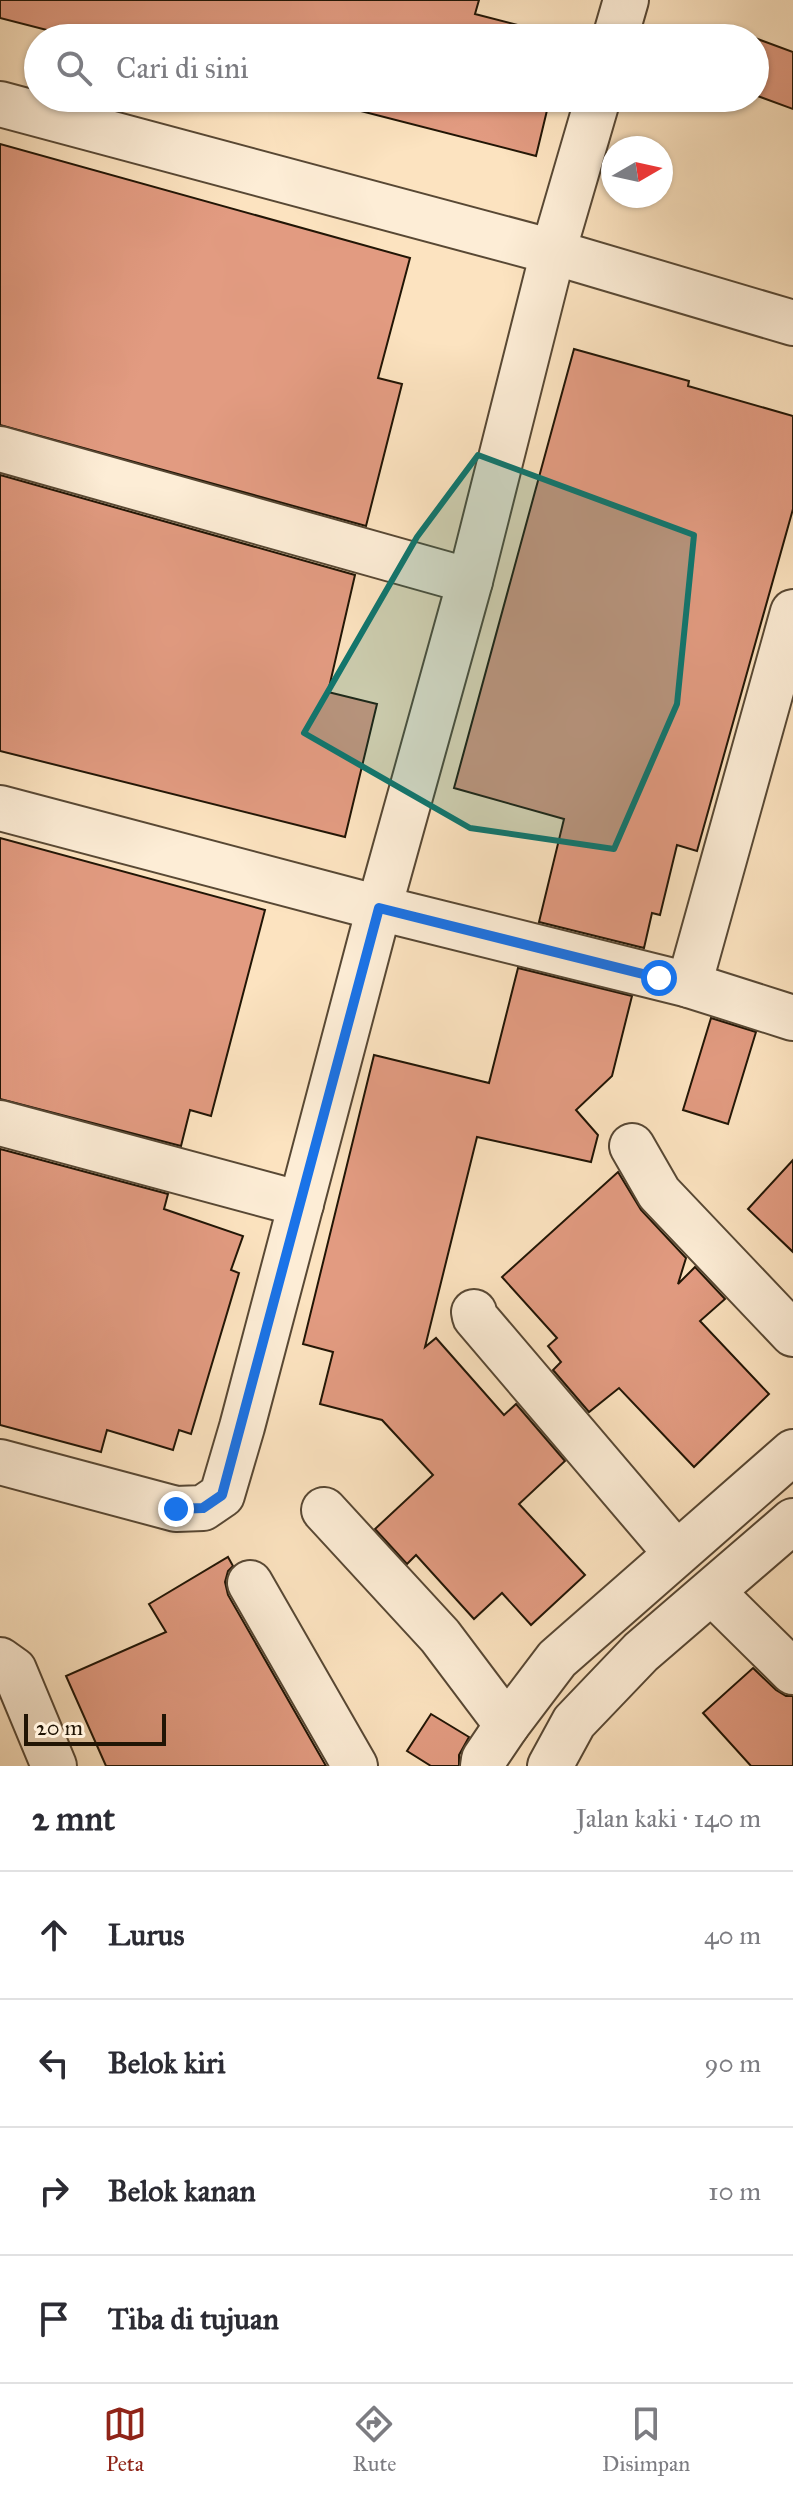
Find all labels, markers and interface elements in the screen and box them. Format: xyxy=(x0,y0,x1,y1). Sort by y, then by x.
search box xyxy=(24,24,769,112)
icon: search xyxy=(52,46,96,90)
text: Cari di sini xyxy=(116,50,249,86)
north arrow xyxy=(601,136,673,208)
route start xyxy=(641,960,677,996)
route end xyxy=(158,1491,194,1527)
scale bar xyxy=(24,1710,166,1746)
text: 20 m xyxy=(36,1714,83,1741)
text: 2 mnt xyxy=(32,1798,115,1839)
text: Jalan kaki · 140 m xyxy=(576,1802,761,1834)
icon: ahead xyxy=(32,1913,76,1957)
text: Lurus xyxy=(108,1917,184,1953)
text: 40 m xyxy=(704,1919,761,1951)
icon: left xyxy=(32,2041,76,2085)
text: Belok kiri xyxy=(108,2045,226,2081)
text: 90 m xyxy=(704,2047,761,2079)
icon: right xyxy=(32,2169,76,2213)
text: Belok kanan xyxy=(108,2173,256,2209)
text: 10 m xyxy=(708,2175,761,2207)
icon: arrive xyxy=(32,2297,76,2341)
text: Tiba di tujuan xyxy=(108,2301,279,2337)
tab: Peta xyxy=(103,2402,147,2477)
tab: Rute xyxy=(352,2402,396,2477)
tab: Disimpan xyxy=(602,2402,690,2477)

